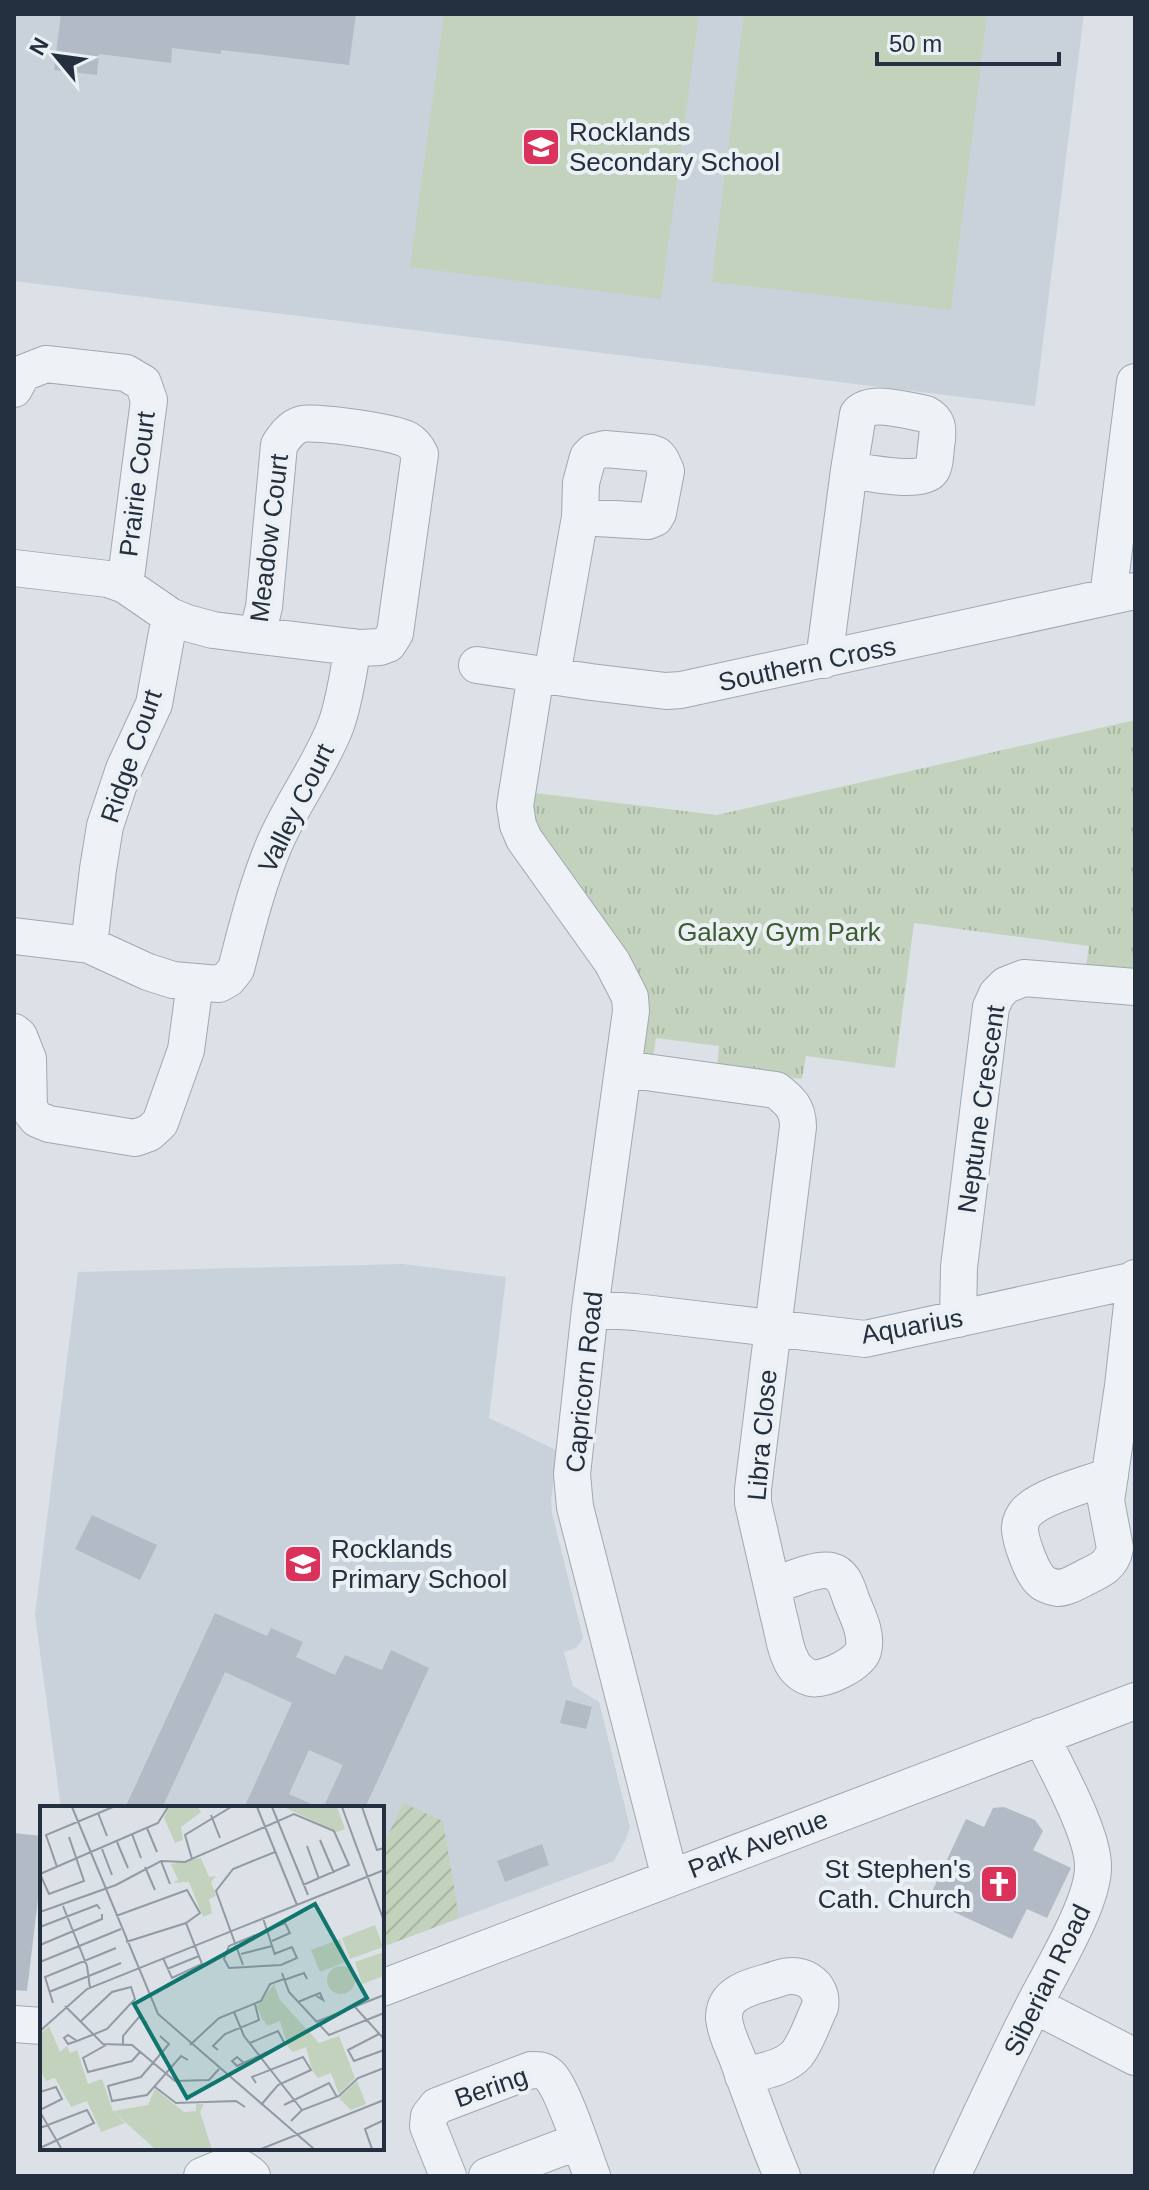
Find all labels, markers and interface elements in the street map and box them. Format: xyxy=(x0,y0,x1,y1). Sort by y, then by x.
north arrow xyxy=(16,16,96,96)
scale bar xyxy=(877,16,1059,66)
text: 50 m xyxy=(889,30,942,57)
text: N xyxy=(24,34,54,60)
place label: Rocklands Secondary School xyxy=(569,117,780,177)
school or university icon: Rocklands Secondary School xyxy=(520,126,562,168)
street label: Prairie Court xyxy=(113,409,161,558)
street label: Meadow Court xyxy=(244,451,294,624)
street label: Southern Cross xyxy=(716,631,898,697)
street label: Ridge Court xyxy=(94,685,168,826)
street label: Valley Court xyxy=(252,738,340,877)
park label: Galaxy Gym Park xyxy=(677,917,882,947)
street label: Neptune Crescent xyxy=(952,1002,1011,1215)
street label: Capricorn Road xyxy=(560,1290,608,1474)
street label: Aquarius xyxy=(859,1302,965,1350)
street label: Libra Close xyxy=(741,1368,783,1502)
place label: Rocklands Primary School xyxy=(331,1534,507,1594)
school or university icon: Rocklands Primary School xyxy=(282,1543,324,1585)
street label: Park Avenue xyxy=(684,1804,832,1884)
inset map xyxy=(40,1806,384,2150)
place label: St Stephen's Cath. Church xyxy=(818,1854,971,1914)
church icon: St Stephen's Cath. Church xyxy=(978,1863,1020,1905)
street label: Siberian Road xyxy=(997,1899,1097,2061)
street label: Bering xyxy=(451,2061,531,2113)

